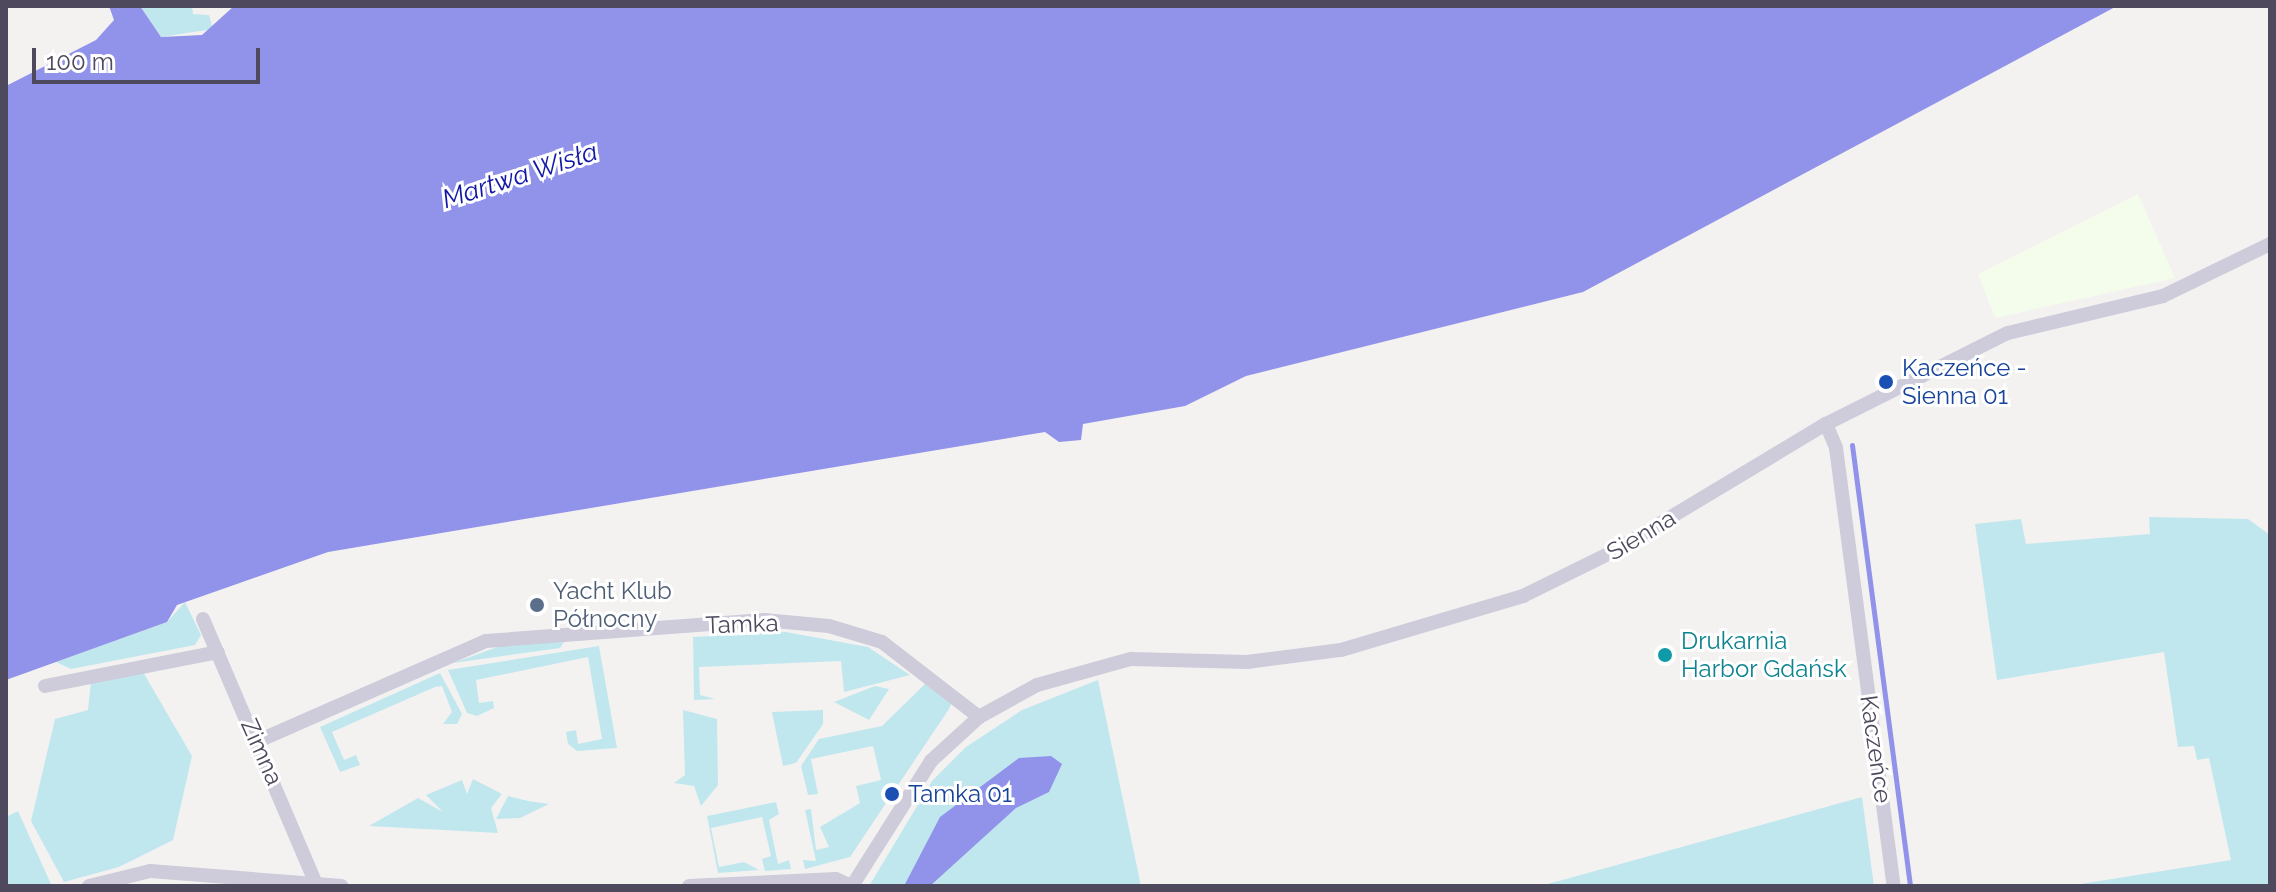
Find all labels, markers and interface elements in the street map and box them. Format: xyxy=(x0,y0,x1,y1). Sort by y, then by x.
scale bar xyxy=(36,32,264,82)
text: 100 m xyxy=(46,47,114,76)
water label: Martwa Wisła xyxy=(438,136,602,216)
place label: Kaczeńce - Sienna 01 xyxy=(1902,354,2027,410)
marker: Kaczeńce - Sienna 01 xyxy=(1877,373,1895,391)
street label: Sienna xyxy=(1601,503,1681,567)
place label: Yacht Klub Północny xyxy=(553,577,672,633)
marker: Yacht Klub Północny xyxy=(528,596,546,614)
street label: Tamka xyxy=(705,608,779,640)
place label: Drukarnia Harbor Gdańsk xyxy=(1681,627,1847,683)
marker: Drukarnia Harbor Gdańsk xyxy=(1656,646,1674,664)
street label: Kaczeńce xyxy=(1854,693,1898,805)
street label: Zimna xyxy=(235,714,289,790)
place label: Tamka 01 xyxy=(908,780,1012,808)
marker: Tamka 01 xyxy=(883,785,901,803)

